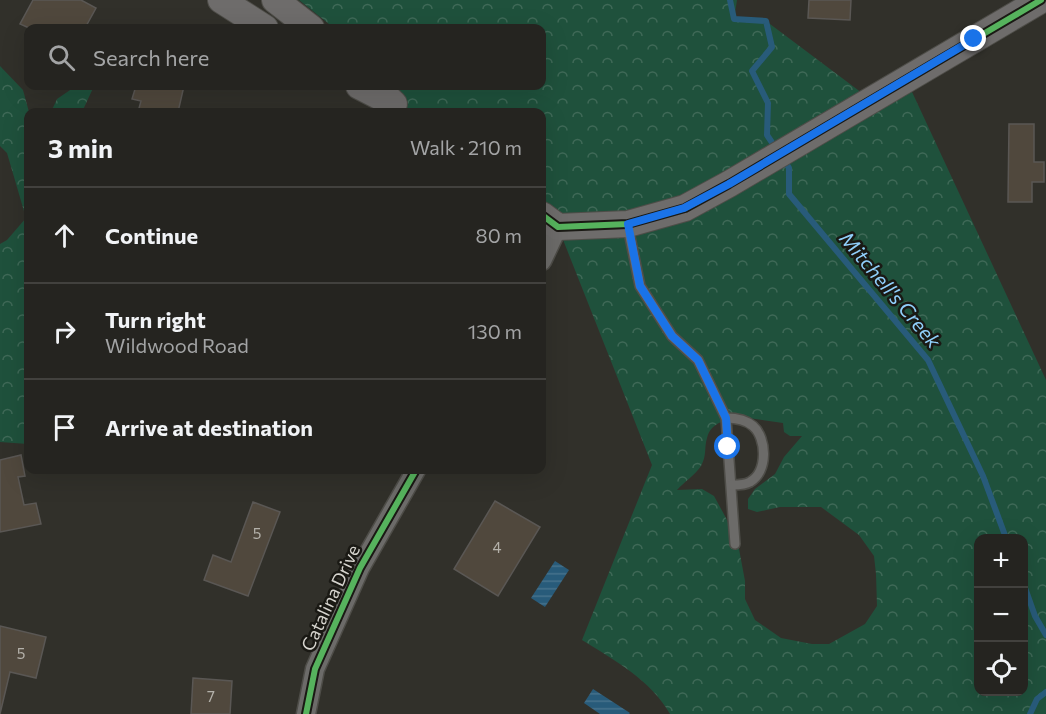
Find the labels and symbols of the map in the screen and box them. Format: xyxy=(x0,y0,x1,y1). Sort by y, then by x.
route end xyxy=(960,25,986,51)
water label: Mitchell's Creek xyxy=(835,226,947,353)
route start xyxy=(714,433,740,459)
house number: 5 xyxy=(253,524,261,542)
house number: 4 xyxy=(493,538,502,556)
street label: Catalina Drive xyxy=(296,541,364,654)
house number: 5 xyxy=(17,644,25,662)
house number: 7 xyxy=(207,687,215,705)

